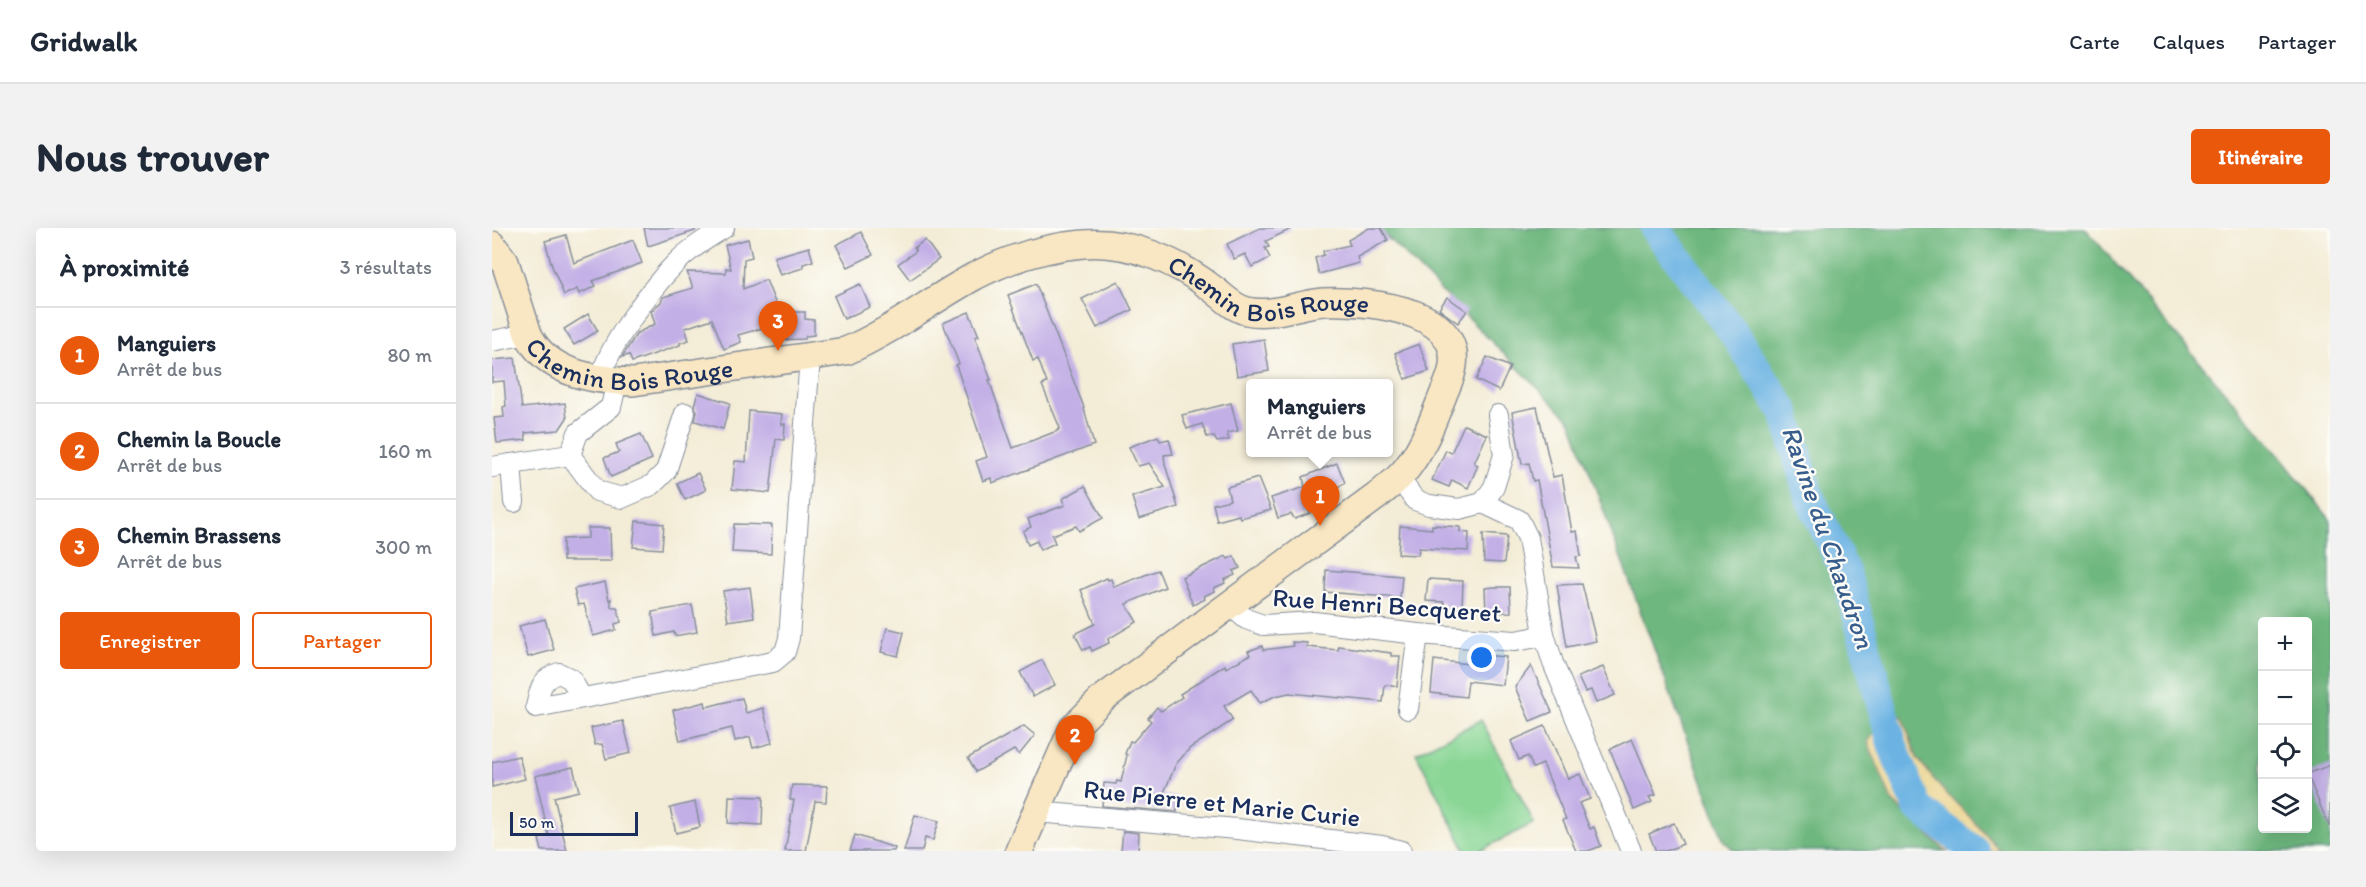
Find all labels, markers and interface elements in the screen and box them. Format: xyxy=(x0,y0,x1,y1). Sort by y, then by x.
text: Gridwalk xyxy=(30,24,138,58)
text: Carte xyxy=(2069,29,2120,54)
text: Calques xyxy=(2153,29,2225,54)
text: Partager xyxy=(2258,29,2336,54)
button: Itinéraire xyxy=(2191,129,2330,184)
text: Nous trouver xyxy=(36,131,269,182)
street label: Chemin Bois Rouge xyxy=(1163,248,1371,329)
text: À proximité xyxy=(60,251,189,283)
text: 3 résultats xyxy=(340,255,432,279)
pin: 3 xyxy=(758,302,798,351)
text: Manguiers xyxy=(117,330,216,357)
street label: Chemin Bois Rouge xyxy=(519,331,735,399)
text: 1 xyxy=(75,343,84,367)
text: 80 m xyxy=(387,343,432,367)
text: Arrêt de bus xyxy=(117,357,222,381)
popup xyxy=(1246,379,1393,457)
text: Manguiers xyxy=(1267,393,1366,420)
text: Arrêt de bus xyxy=(1267,420,1372,444)
water label: Ravine du Chaudron xyxy=(1775,421,1882,653)
text: Chemin la Boucle xyxy=(117,426,281,453)
text: 2 xyxy=(74,439,85,463)
text: 160 m xyxy=(379,439,432,463)
text: Arrêt de bus xyxy=(117,453,222,477)
pin: 1 xyxy=(1300,476,1340,526)
text: Chemin Brassens xyxy=(117,522,281,549)
text: 3 xyxy=(74,535,85,559)
text: 300 m xyxy=(375,535,432,559)
text: Arrêt de bus xyxy=(117,549,222,573)
street label: Rue Henri Becqueret xyxy=(1271,581,1503,629)
button: Enregistrer xyxy=(60,612,240,669)
button: Partager xyxy=(252,612,432,669)
map controls xyxy=(2258,617,2312,833)
button: + xyxy=(2258,617,2312,671)
your location xyxy=(1467,643,1496,672)
button: − xyxy=(2258,671,2312,725)
pin: 2 xyxy=(1056,716,1094,765)
button: locate xyxy=(2258,725,2312,779)
street label: Rue Pierre et Marie Curie xyxy=(1082,773,1362,833)
button: layers xyxy=(2258,779,2312,833)
scale bar xyxy=(510,809,638,836)
text: 50 m xyxy=(519,813,554,832)

